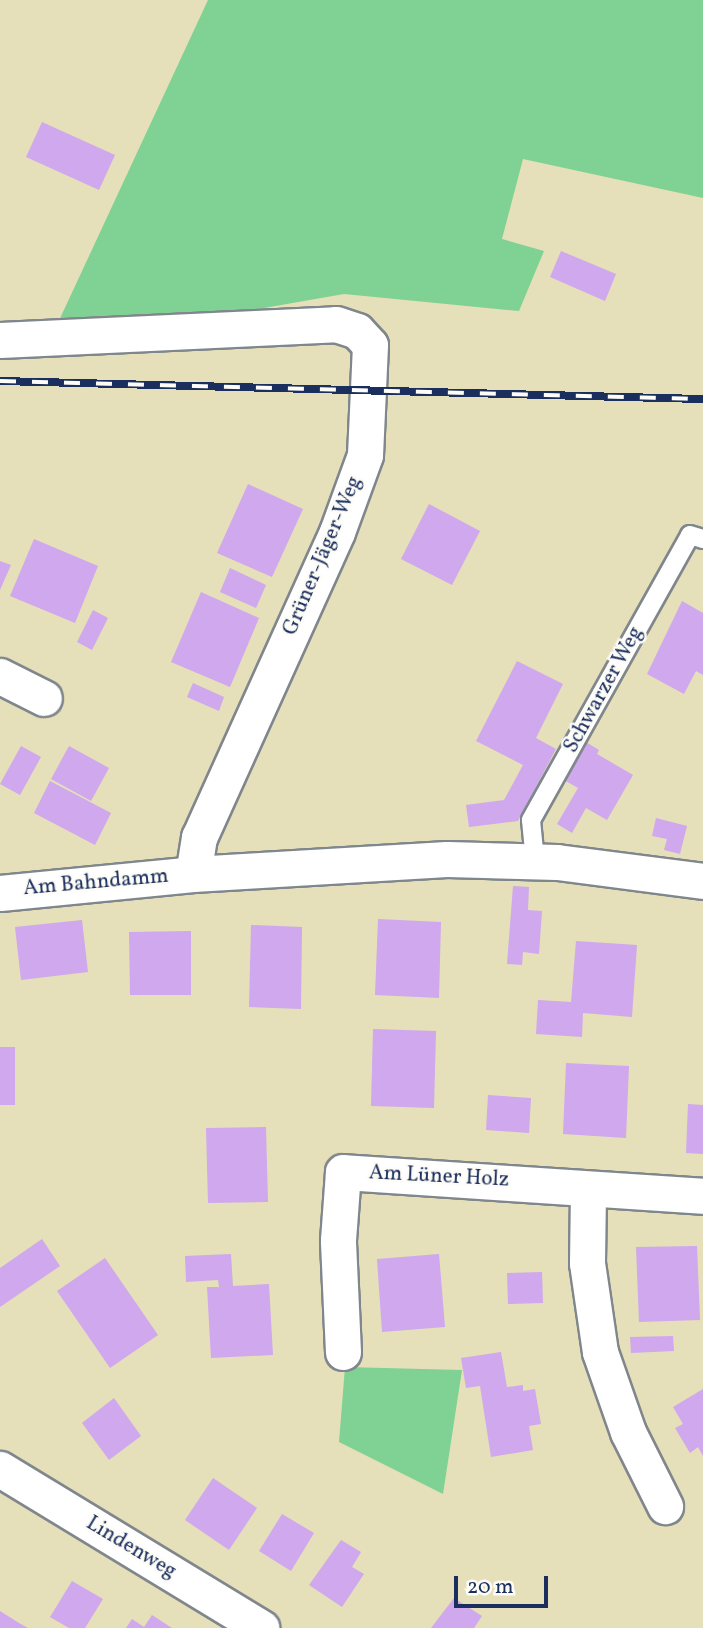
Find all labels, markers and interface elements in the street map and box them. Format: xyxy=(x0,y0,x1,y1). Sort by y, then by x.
street label: Grüner-Jäger-Weg xyxy=(278,473,368,639)
street label: Schwarzer Weg xyxy=(559,622,649,758)
street label: Am Bahndamm xyxy=(22,864,170,902)
street label: Am Lüner Holz xyxy=(368,1161,510,1193)
street label: Lindenweg xyxy=(81,1511,181,1585)
scale bar xyxy=(458,1562,552,1606)
text: 20 m xyxy=(467,1573,513,1602)

